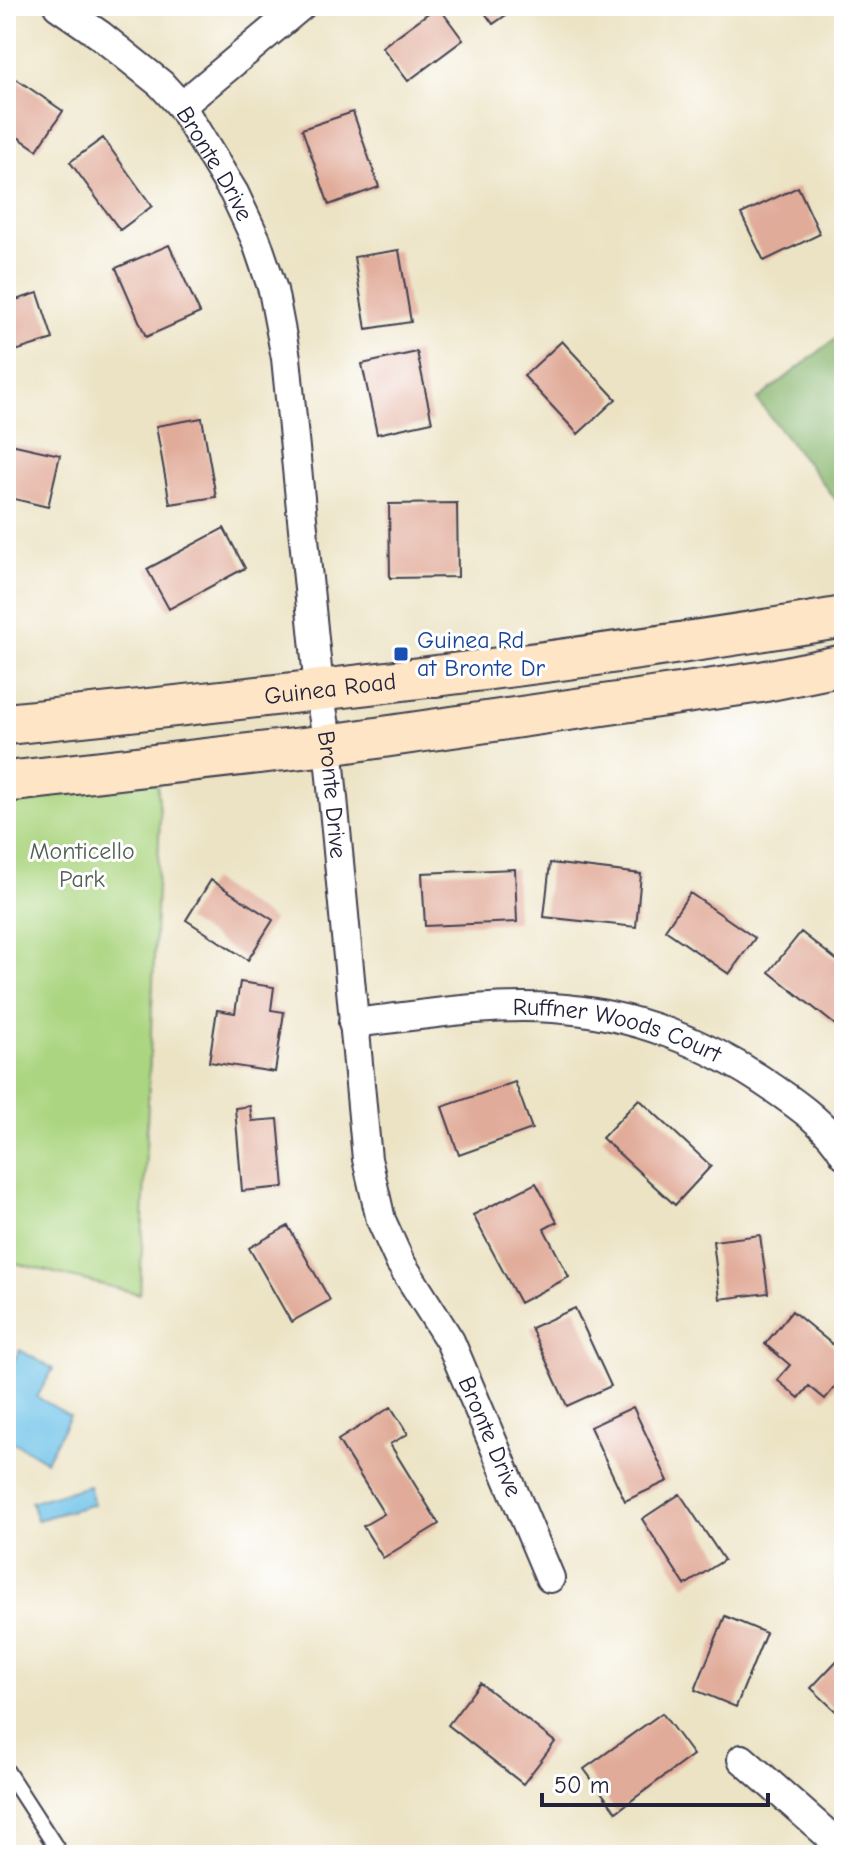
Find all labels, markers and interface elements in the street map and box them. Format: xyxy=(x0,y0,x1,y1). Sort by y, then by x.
street label: Bronte Drive xyxy=(171,101,259,225)
place label: Guinea Rd at Bronte Dr xyxy=(417,626,546,682)
marker: Guinea Rd at Bronte Dr xyxy=(392,645,410,663)
street label: Guinea Road xyxy=(263,667,398,710)
street label: Bronte Drive xyxy=(312,729,353,860)
park label: Monticello Park xyxy=(29,837,135,893)
street label: Ruffner Woods Court xyxy=(513,993,727,1069)
street label: Bronte Drive xyxy=(453,1372,528,1501)
scale bar xyxy=(542,1757,768,1807)
text: 50 m xyxy=(554,1771,610,1799)

